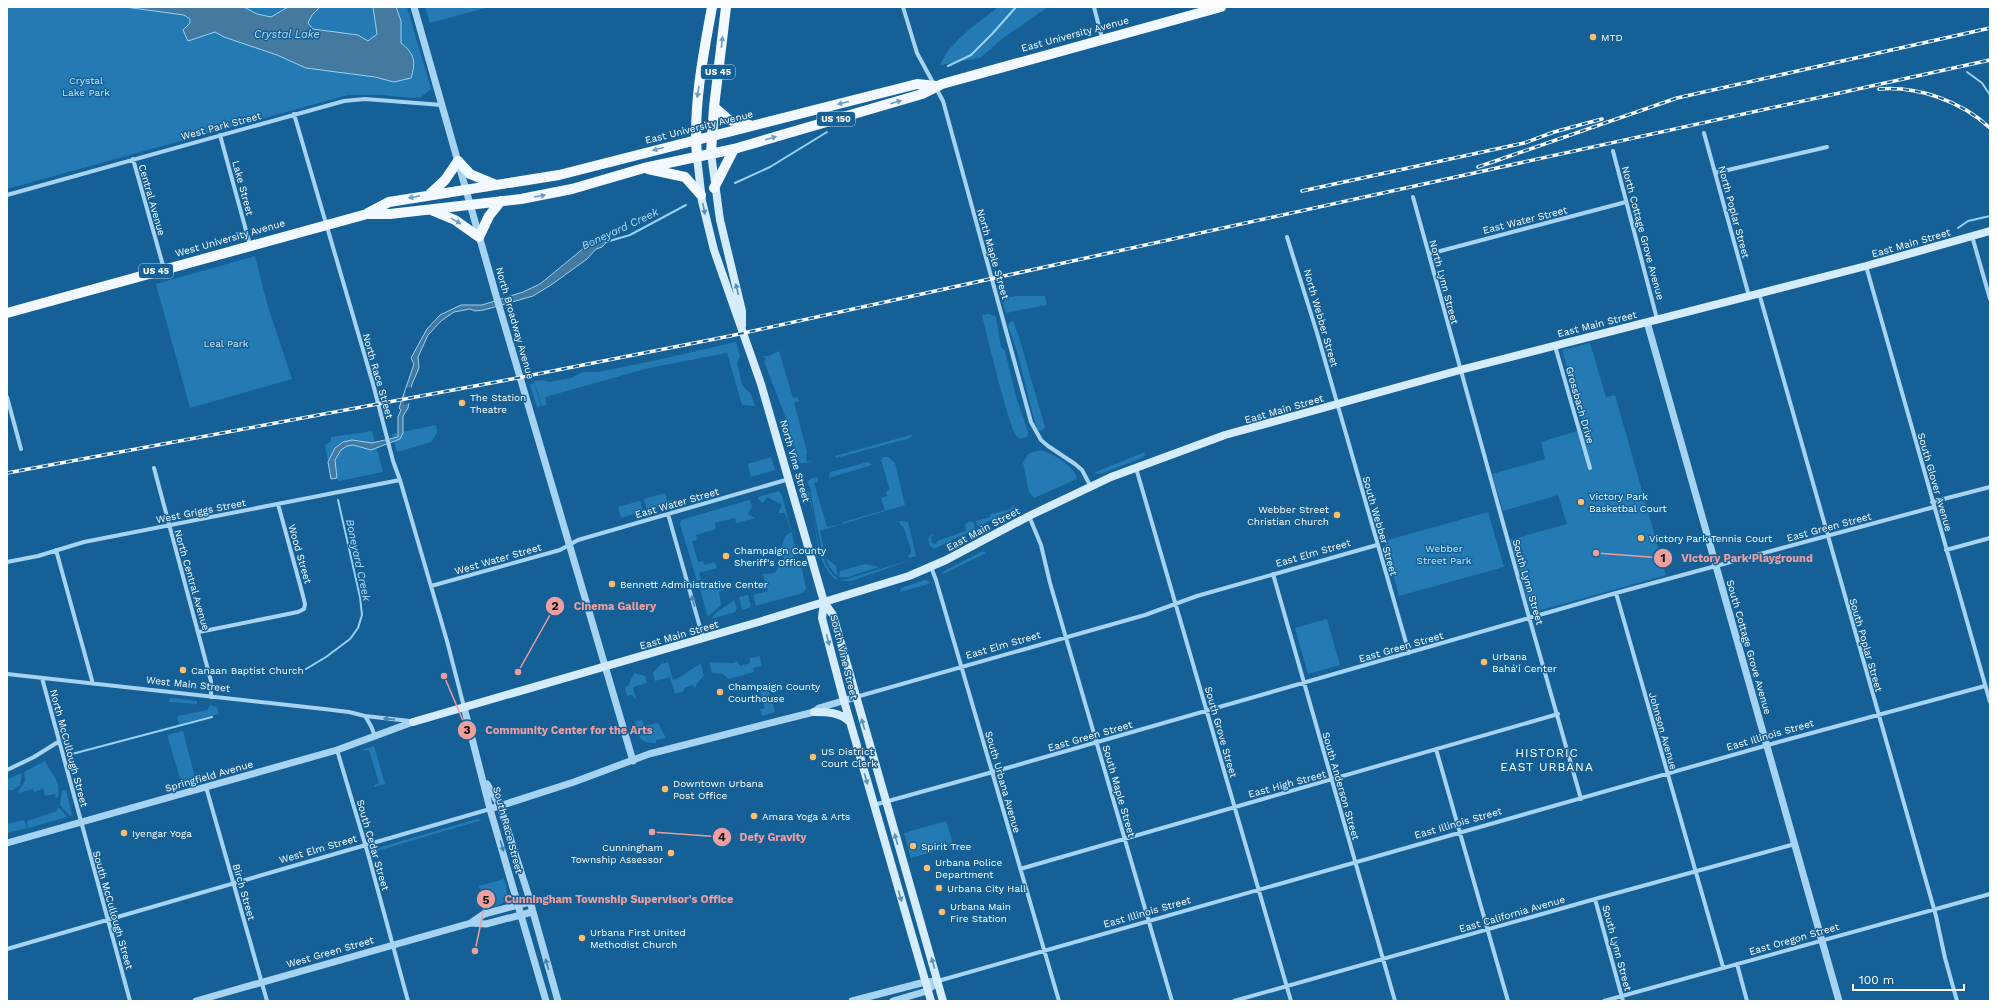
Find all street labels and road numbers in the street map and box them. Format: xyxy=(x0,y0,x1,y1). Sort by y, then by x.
street label: East University Avenue xyxy=(1020,14,1130,54)
road number: US 45 xyxy=(701,65,735,79)
street label: East University Avenue xyxy=(644,108,754,146)
street label: West Park Street xyxy=(180,110,263,142)
road number: US 150 xyxy=(817,112,855,126)
street label: Lake Street xyxy=(230,159,256,217)
street label: Central Avenue xyxy=(137,163,167,237)
street label: North Cottage Grove Avenue xyxy=(1620,165,1666,301)
street label: North Poplar Street xyxy=(1716,165,1752,260)
street label: East Water Street xyxy=(1482,204,1569,236)
street label: North Maple Street xyxy=(975,207,1011,301)
street label: West University Avenue xyxy=(174,217,287,259)
street label: East Main Street xyxy=(1870,226,1952,260)
street label: North Lynn Street xyxy=(1427,239,1461,326)
road number: US 45 xyxy=(139,264,173,278)
street label: North Broadway Avenue xyxy=(494,266,536,381)
street label: North Webber Street xyxy=(1302,268,1340,369)
street label: East Main Street xyxy=(1556,309,1639,339)
street label: North Race Street xyxy=(361,332,396,421)
street label: Grossbach Drive xyxy=(1564,365,1596,445)
street label: East Main Street xyxy=(1243,392,1325,426)
street label: North Vine Street xyxy=(778,419,812,504)
street label: South Glover Avenue xyxy=(1916,432,1954,533)
street label: South Webber Street xyxy=(1361,475,1400,578)
street label: East Water Street xyxy=(634,486,721,520)
street label: West Griggs Street xyxy=(155,497,248,525)
street label: East Main Street xyxy=(944,505,1022,553)
street label: East Green Street xyxy=(1785,510,1873,544)
street label: Wood Street xyxy=(286,523,314,586)
street label: North Central Avenue xyxy=(172,528,212,632)
street label: East Elm Street xyxy=(1274,537,1352,569)
street label: South Lynn Street xyxy=(1511,538,1546,627)
street label: West Water Street xyxy=(453,541,543,577)
street label: South Cottage Grove Avenue xyxy=(1724,578,1774,716)
street label: South Poplar Street xyxy=(1847,597,1885,694)
street label: South Vine Street xyxy=(828,614,860,701)
street label: East Main Street xyxy=(638,618,720,652)
street label: East Elm Street xyxy=(964,629,1042,661)
street label: East Green Street xyxy=(1358,629,1445,664)
street label: West Main Street xyxy=(145,674,231,694)
street label: South Grove Street xyxy=(1203,685,1239,779)
street label: North McCullough Street xyxy=(48,688,90,809)
street label: Johnson Avenue xyxy=(1647,691,1679,771)
street label: East Illinois Street xyxy=(1725,717,1816,753)
street label: East Green Street xyxy=(1047,718,1134,753)
street label: South Urbana Avenue xyxy=(983,730,1023,834)
street label: South Anderson Street xyxy=(1320,731,1362,842)
street label: South Maple Street xyxy=(1101,744,1138,839)
street label: Springfield Avenue xyxy=(164,758,254,794)
street label: East High Street xyxy=(1247,768,1328,800)
street label: South Race Street xyxy=(491,785,525,875)
street label: South Cedar Street xyxy=(355,798,392,893)
street label: East Illinois Street xyxy=(1413,805,1504,841)
street label: West Elm Street xyxy=(278,832,359,865)
street label: South McCullough Street xyxy=(91,850,135,971)
street label: Birch Street xyxy=(231,862,258,922)
street label: East Illinois Street xyxy=(1102,894,1193,930)
street label: East California Avenue xyxy=(1458,894,1566,934)
street label: South Lynn Street xyxy=(1600,904,1634,993)
street label: East Oregon Street xyxy=(1748,921,1841,957)
street label: West Green Street xyxy=(285,934,376,970)

